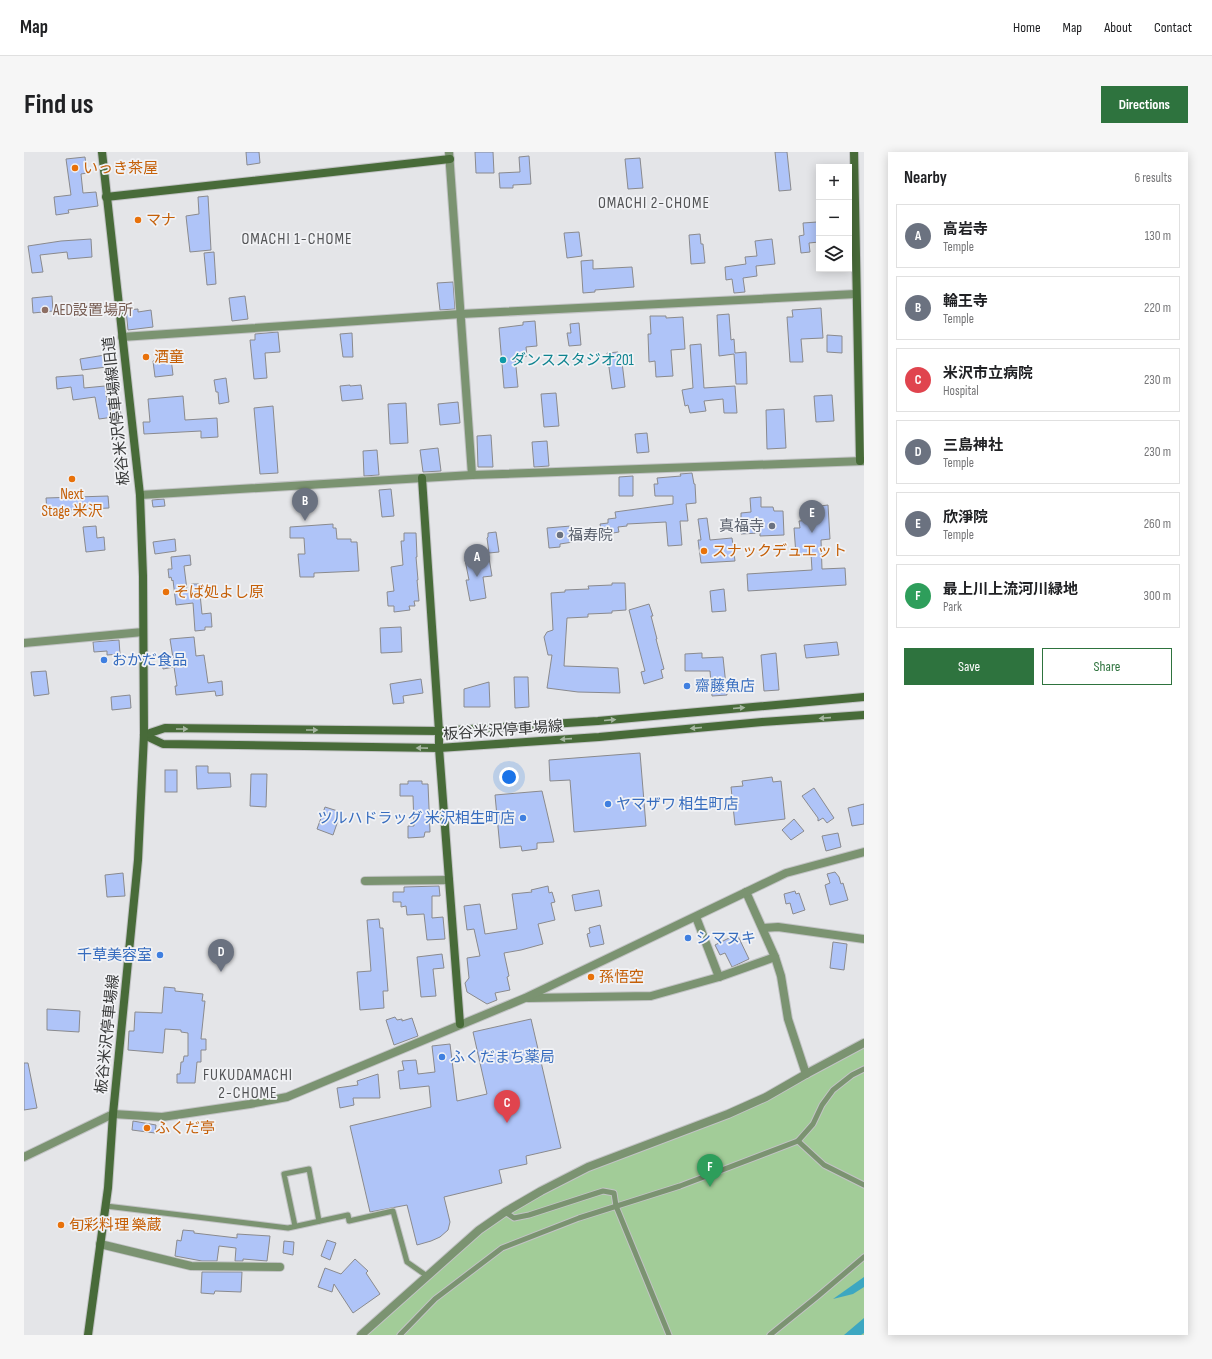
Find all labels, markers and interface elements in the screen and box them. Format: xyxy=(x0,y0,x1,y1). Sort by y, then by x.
text: Map xyxy=(20,16,48,39)
text: Home xyxy=(1013,19,1041,36)
text: Map xyxy=(1063,19,1082,36)
text: About xyxy=(1104,19,1132,36)
text: Contact xyxy=(1154,19,1192,36)
button: Directions xyxy=(1101,86,1188,123)
text: Find us xyxy=(24,88,93,121)
place label: いっき茶屋 xyxy=(83,159,158,178)
marker: いっき茶屋 xyxy=(70,163,80,173)
map controls xyxy=(816,164,852,272)
button: + xyxy=(816,164,852,200)
text: Nearby xyxy=(904,168,947,188)
text: 6 results xyxy=(1134,170,1172,186)
district label: OMACHI 2-CHOME xyxy=(598,194,710,213)
button: − xyxy=(816,200,852,236)
place label: マナ xyxy=(146,211,176,230)
marker: マナ xyxy=(133,215,143,225)
text: 高岩寺 xyxy=(943,220,988,239)
text: A xyxy=(915,228,921,244)
text: 130 m xyxy=(1145,228,1171,244)
district label: OMACHI 1-CHOME xyxy=(241,230,353,249)
button: layers xyxy=(816,236,852,272)
text: Temple xyxy=(943,239,974,255)
text: 輪王寺 xyxy=(943,292,988,311)
text: B xyxy=(915,300,921,316)
text: 220 m xyxy=(1144,300,1171,316)
place label: AED設置場所 xyxy=(52,301,133,320)
marker: AED設置場所 xyxy=(40,305,50,315)
text: Temple xyxy=(943,311,974,327)
street label: 板谷米沢停車場線旧道 xyxy=(99,335,134,487)
place label: 酒童 xyxy=(154,348,184,367)
place label: ダンススタジオ201 xyxy=(511,351,635,370)
marker: 酒童 xyxy=(141,352,151,362)
marker: ダンススタジオ201 xyxy=(498,355,508,365)
text: 米沢市立病院 xyxy=(943,364,1033,383)
text: C xyxy=(915,372,921,388)
text: 230 m xyxy=(1144,372,1171,388)
text: Hospital xyxy=(943,383,979,399)
text: 三島神社 xyxy=(943,436,1003,455)
text: D xyxy=(915,444,921,460)
text: 230 m xyxy=(1144,444,1171,460)
text: Temple xyxy=(943,455,974,471)
marker: Next Stage 米沢 xyxy=(67,474,77,484)
place label: Next Stage 米沢 xyxy=(41,485,103,521)
pin: B xyxy=(292,488,318,521)
pin: E xyxy=(799,500,825,533)
text: 欣淨院 xyxy=(943,508,988,527)
text: E xyxy=(915,516,921,532)
text: 260 m xyxy=(1144,516,1171,532)
place label: 真福寺 xyxy=(719,517,764,536)
marker: 真福寺 xyxy=(767,521,777,531)
place label: 福寿院 xyxy=(568,526,613,545)
text: Temple xyxy=(943,527,974,543)
marker: 福寿院 xyxy=(555,530,565,540)
place label: スナックデュエット xyxy=(712,542,847,561)
pin: A xyxy=(464,544,490,577)
marker: スナックデュエット xyxy=(699,546,709,556)
text: 最上川上流河川緑地 xyxy=(943,580,1078,599)
place label: そば処よし原 xyxy=(174,583,264,602)
marker: そば処よし原 xyxy=(161,587,171,597)
text: F xyxy=(915,588,921,604)
text: 300 m xyxy=(1144,588,1171,604)
text: Park xyxy=(943,599,962,615)
button: Save xyxy=(904,648,1034,685)
button: Share xyxy=(1042,648,1172,685)
place label: おかだ食品 xyxy=(112,651,187,670)
marker: おかだ食品 xyxy=(99,655,109,665)
place label: 齋藤魚店 xyxy=(695,677,755,696)
marker: 齋藤魚店 xyxy=(682,681,692,691)
one-way arrow xyxy=(733,704,745,711)
one-way arrow xyxy=(819,714,831,721)
street label: 板谷米沢停車場線 xyxy=(443,717,564,744)
one-way arrow xyxy=(604,717,616,723)
one-way arrow xyxy=(689,725,702,732)
one-way arrow xyxy=(176,726,189,732)
one-way arrow xyxy=(306,727,319,733)
one-way arrow xyxy=(560,736,572,743)
one-way arrow xyxy=(415,745,428,751)
your location xyxy=(499,767,519,787)
place label: ヤマザワ 相生町店 xyxy=(616,795,738,814)
marker: ヤマザワ 相生町店 xyxy=(603,799,613,809)
place label: ツルハドラッグ 米沢相生町店 xyxy=(318,809,515,828)
marker: ツルハドラッグ 米沢相生町店 xyxy=(518,813,528,823)
place label: シマヌキ xyxy=(696,929,756,948)
marker: シマヌキ xyxy=(683,933,693,943)
pin: D xyxy=(208,939,234,972)
place label: 千草美容室 xyxy=(77,946,152,965)
marker: 千草美容室 xyxy=(155,950,165,960)
place label: 孫悟空 xyxy=(599,968,644,987)
marker: 孫悟空 xyxy=(586,972,596,982)
street label: 板谷米沢停車場線 xyxy=(92,973,123,1095)
place label: ふくだまち薬局 xyxy=(450,1048,555,1067)
marker: ふくだまち薬局 xyxy=(437,1052,447,1062)
district label: FUKUDAMACHI 2-CHOME xyxy=(203,1066,293,1103)
pin: C xyxy=(494,1090,520,1123)
place label: ふくだ亭 xyxy=(155,1119,215,1138)
marker: ふくだ亭 xyxy=(142,1123,152,1133)
pin: F xyxy=(697,1154,723,1187)
place label: 旬彩料理 樂蔵 xyxy=(69,1216,161,1235)
marker: 旬彩料理 樂蔵 xyxy=(56,1220,66,1230)

